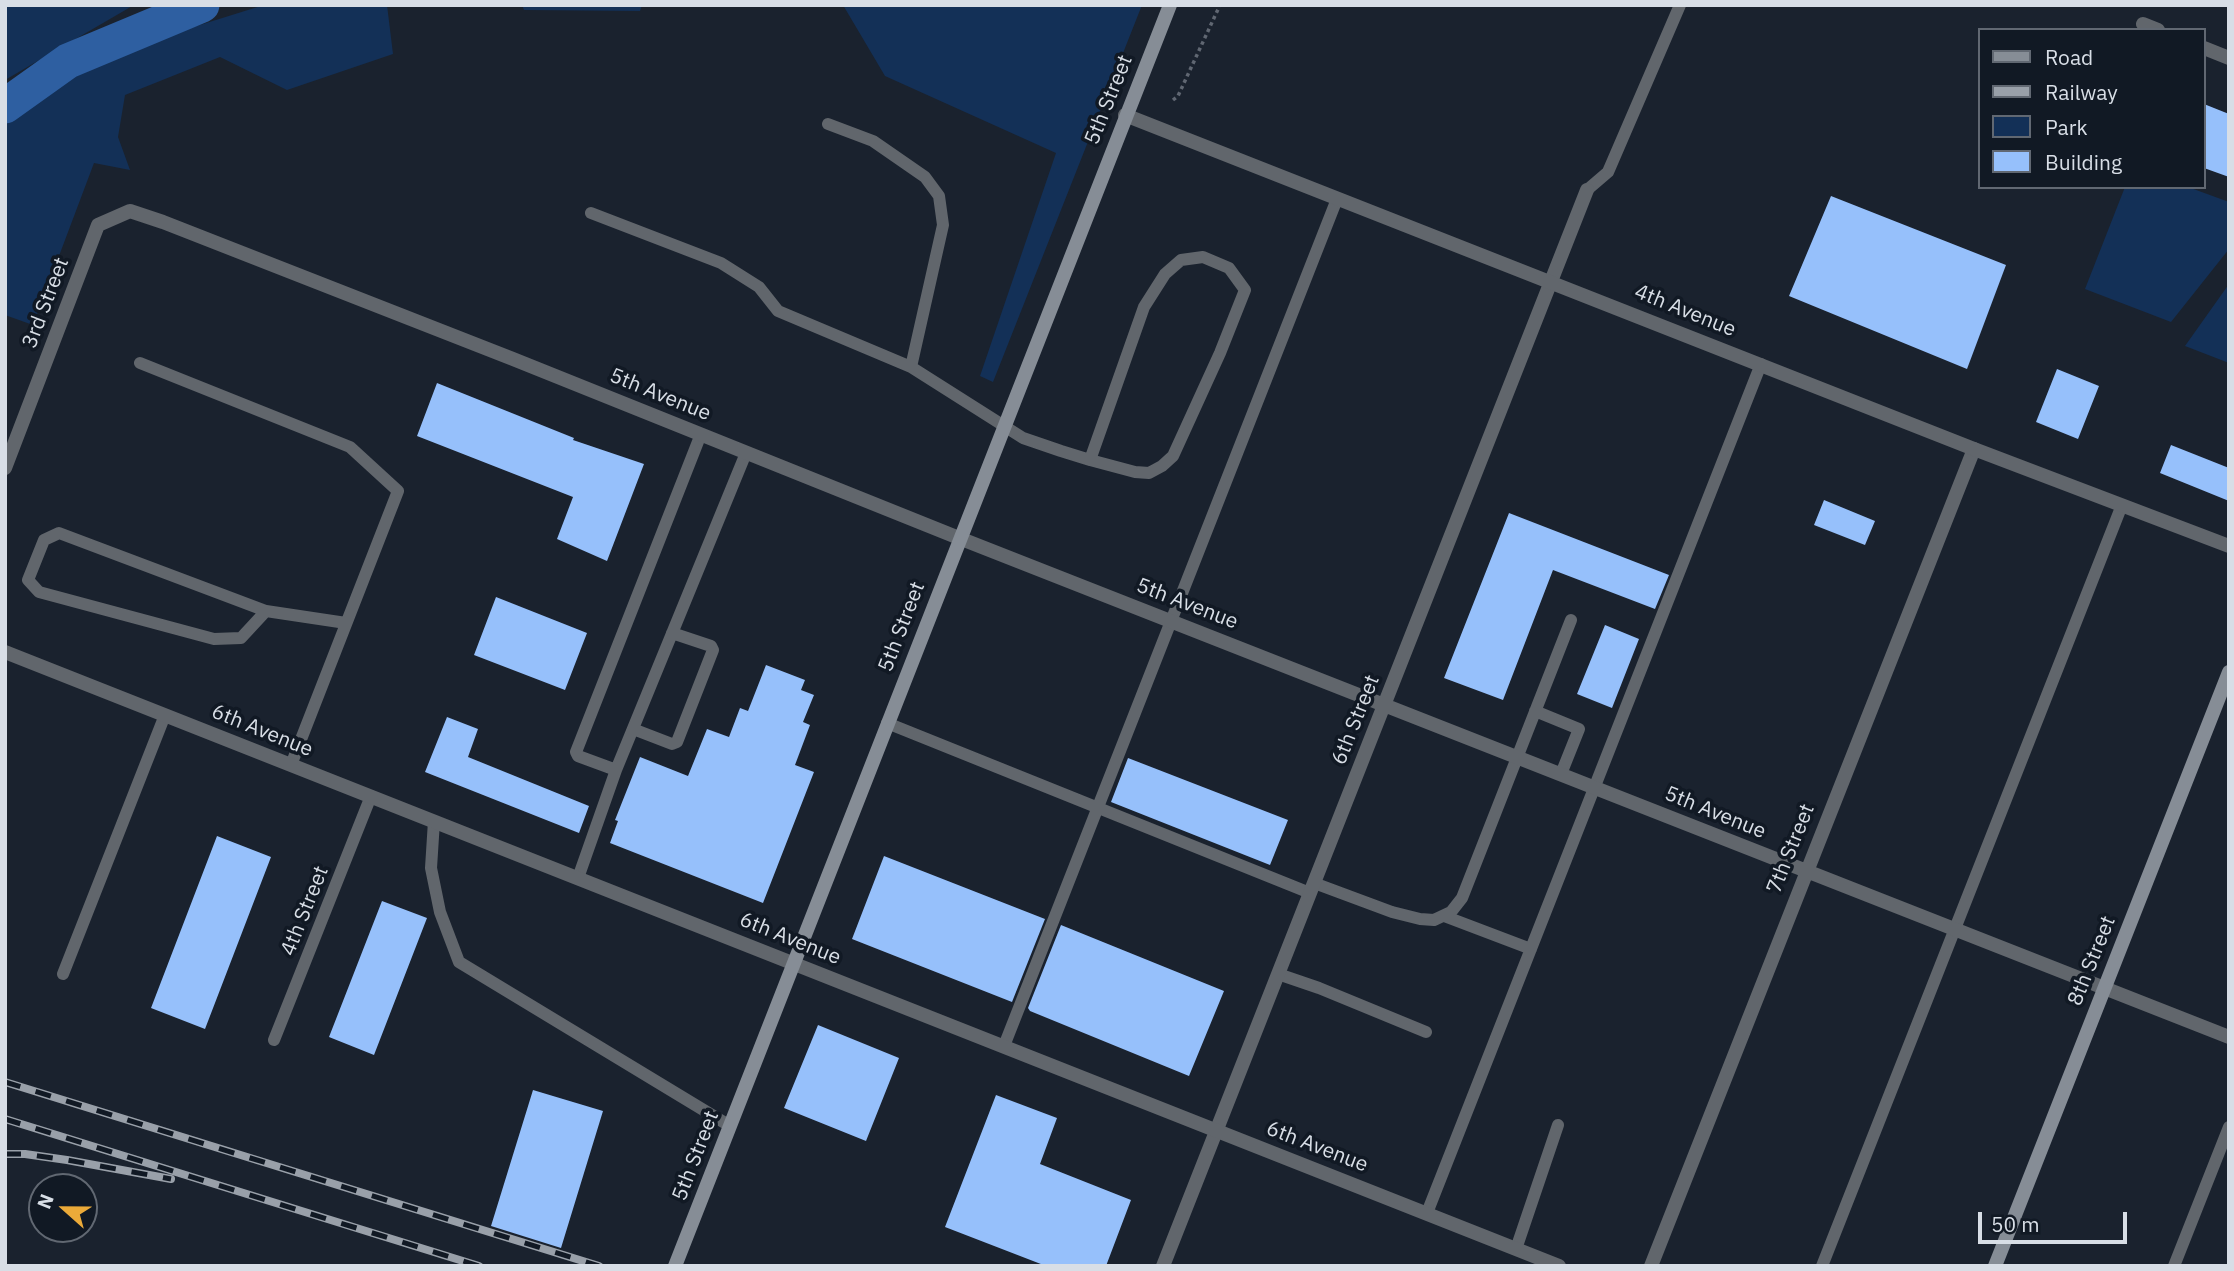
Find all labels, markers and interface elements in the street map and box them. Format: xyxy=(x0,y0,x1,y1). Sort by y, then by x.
legend xyxy=(1979,28,2206,189)
text: Road xyxy=(2045,43,2093,71)
street label: 5th Street xyxy=(1080,51,1138,149)
text: Railway xyxy=(2045,78,2118,106)
text: Park xyxy=(2045,113,2088,141)
text: Building xyxy=(2045,148,2122,176)
street label: 3rd Street xyxy=(17,254,75,352)
street label: 4th Avenue xyxy=(1631,279,1739,343)
street label: 5th Avenue xyxy=(606,363,714,427)
street label: 5th Avenue xyxy=(1133,573,1241,635)
street label: 5th Street xyxy=(873,578,931,676)
street label: 6th Street xyxy=(1327,671,1385,769)
street label: 6th Avenue xyxy=(208,699,316,763)
street label: 5th Avenue xyxy=(1661,781,1769,845)
street label: 7th Street xyxy=(1762,800,1820,898)
street label: 4th Street xyxy=(276,862,334,960)
street label: 6th Avenue xyxy=(736,907,844,971)
street label: 8th Street xyxy=(2063,912,2121,1010)
street label: 5th Street xyxy=(667,1107,725,1205)
street label: 6th Avenue xyxy=(1263,1116,1371,1178)
north arrow xyxy=(28,1173,98,1243)
text: N xyxy=(32,1190,59,1212)
scale bar xyxy=(1982,1198,2131,1242)
text: 50 m xyxy=(1991,1210,2040,1238)

